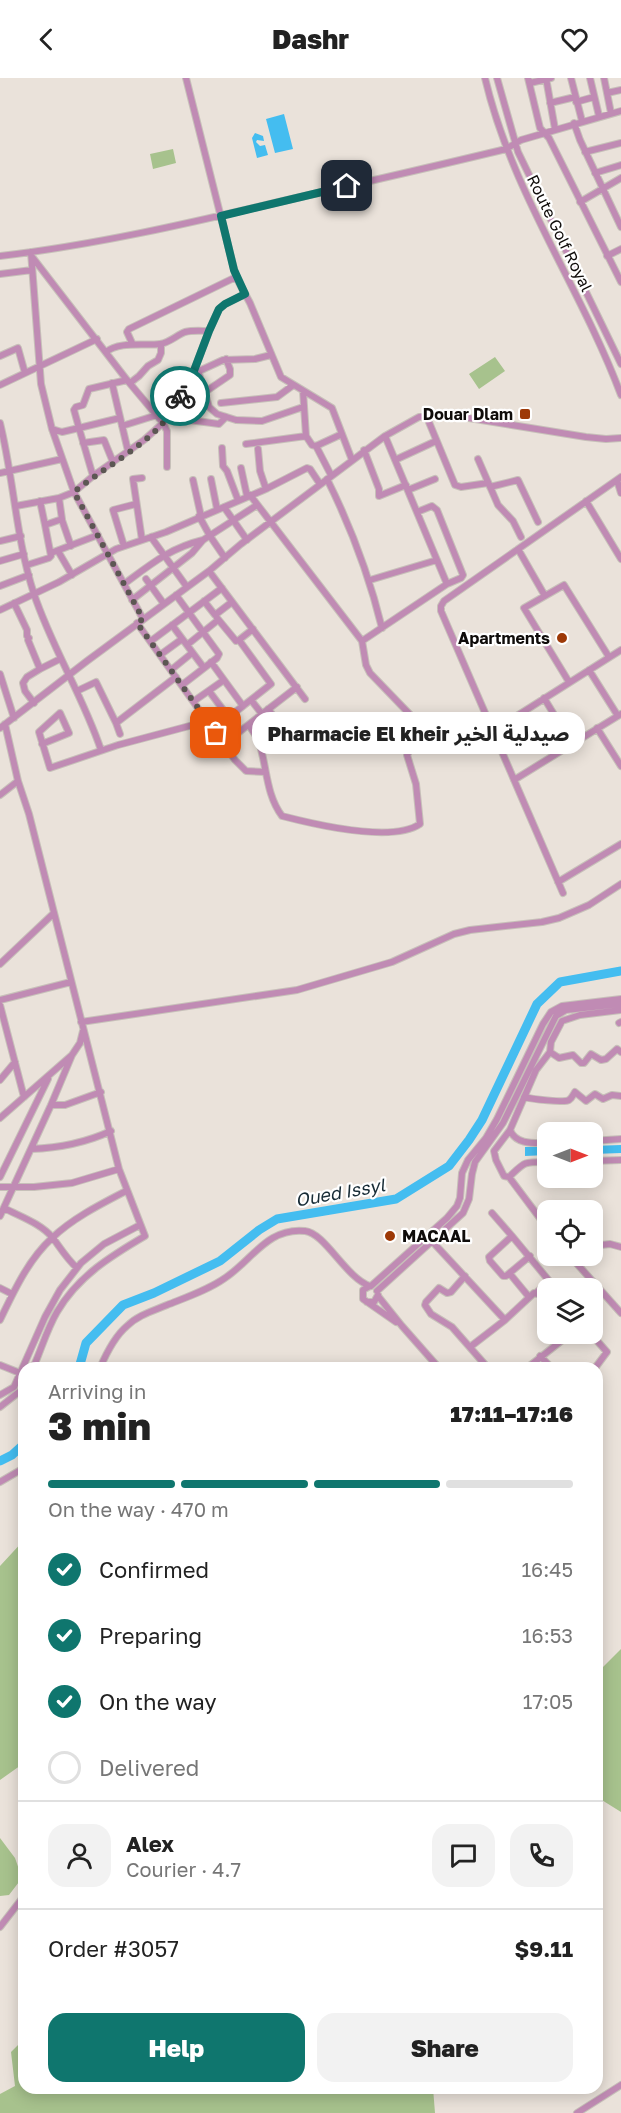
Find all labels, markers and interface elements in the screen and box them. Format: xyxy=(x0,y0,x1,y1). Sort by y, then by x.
icon: back xyxy=(30,23,63,56)
text: Dashr xyxy=(272,23,349,55)
icon: heart xyxy=(558,23,591,56)
pin xyxy=(321,160,372,211)
icon: home xyxy=(330,169,363,202)
street label: Route Golf Royal xyxy=(523,171,597,295)
courier xyxy=(150,366,210,426)
icon: bike xyxy=(164,380,197,413)
place label: Douar Dlam xyxy=(423,404,513,424)
marker: Douar Dlam xyxy=(518,407,532,421)
place label: Apartments xyxy=(458,628,550,648)
marker: Apartments xyxy=(555,631,569,645)
pin xyxy=(190,707,241,758)
callout: Pharmacie El kheir صيدلية الخير xyxy=(252,712,585,754)
icon: bag xyxy=(199,716,232,749)
text: Pharmacie El kheir صيدلية الخير xyxy=(267,721,570,745)
north arrow xyxy=(537,1122,603,1188)
map controls xyxy=(537,1122,603,1344)
water label: Oued Issyl xyxy=(293,1173,388,1211)
button: locate xyxy=(537,1200,603,1266)
place label: MACAAL xyxy=(402,1226,471,1246)
marker: MACAAL xyxy=(383,1229,397,1243)
button: layers xyxy=(537,1278,603,1344)
text: Arriving in xyxy=(48,1379,146,1403)
text: 17:11–17:16 xyxy=(450,1400,573,1427)
text: 3 min xyxy=(48,1402,151,1449)
text: On the way · 470 m xyxy=(48,1497,229,1521)
icon: check xyxy=(48,1553,81,1586)
text: Confirmed xyxy=(99,1556,209,1583)
text: 16:45 xyxy=(521,1557,573,1581)
icon: check xyxy=(48,1619,81,1652)
text: Preparing xyxy=(99,1622,202,1649)
text: 16:53 xyxy=(522,1623,573,1647)
icon: check xyxy=(48,1685,81,1718)
text: On the way xyxy=(99,1688,217,1715)
text: 17:05 xyxy=(523,1689,573,1713)
text: Delivered xyxy=(99,1754,199,1781)
button: person xyxy=(48,1824,111,1887)
button: chat xyxy=(432,1824,495,1887)
button: phone xyxy=(510,1824,573,1887)
text: Alex xyxy=(126,1830,174,1857)
text: Courier · 4.7 xyxy=(126,1857,241,1881)
text: Order #3057 xyxy=(48,1935,179,1962)
text: $9.11 xyxy=(515,1935,573,1962)
button: Help xyxy=(48,2013,305,2082)
button: Share xyxy=(317,2013,573,2082)

